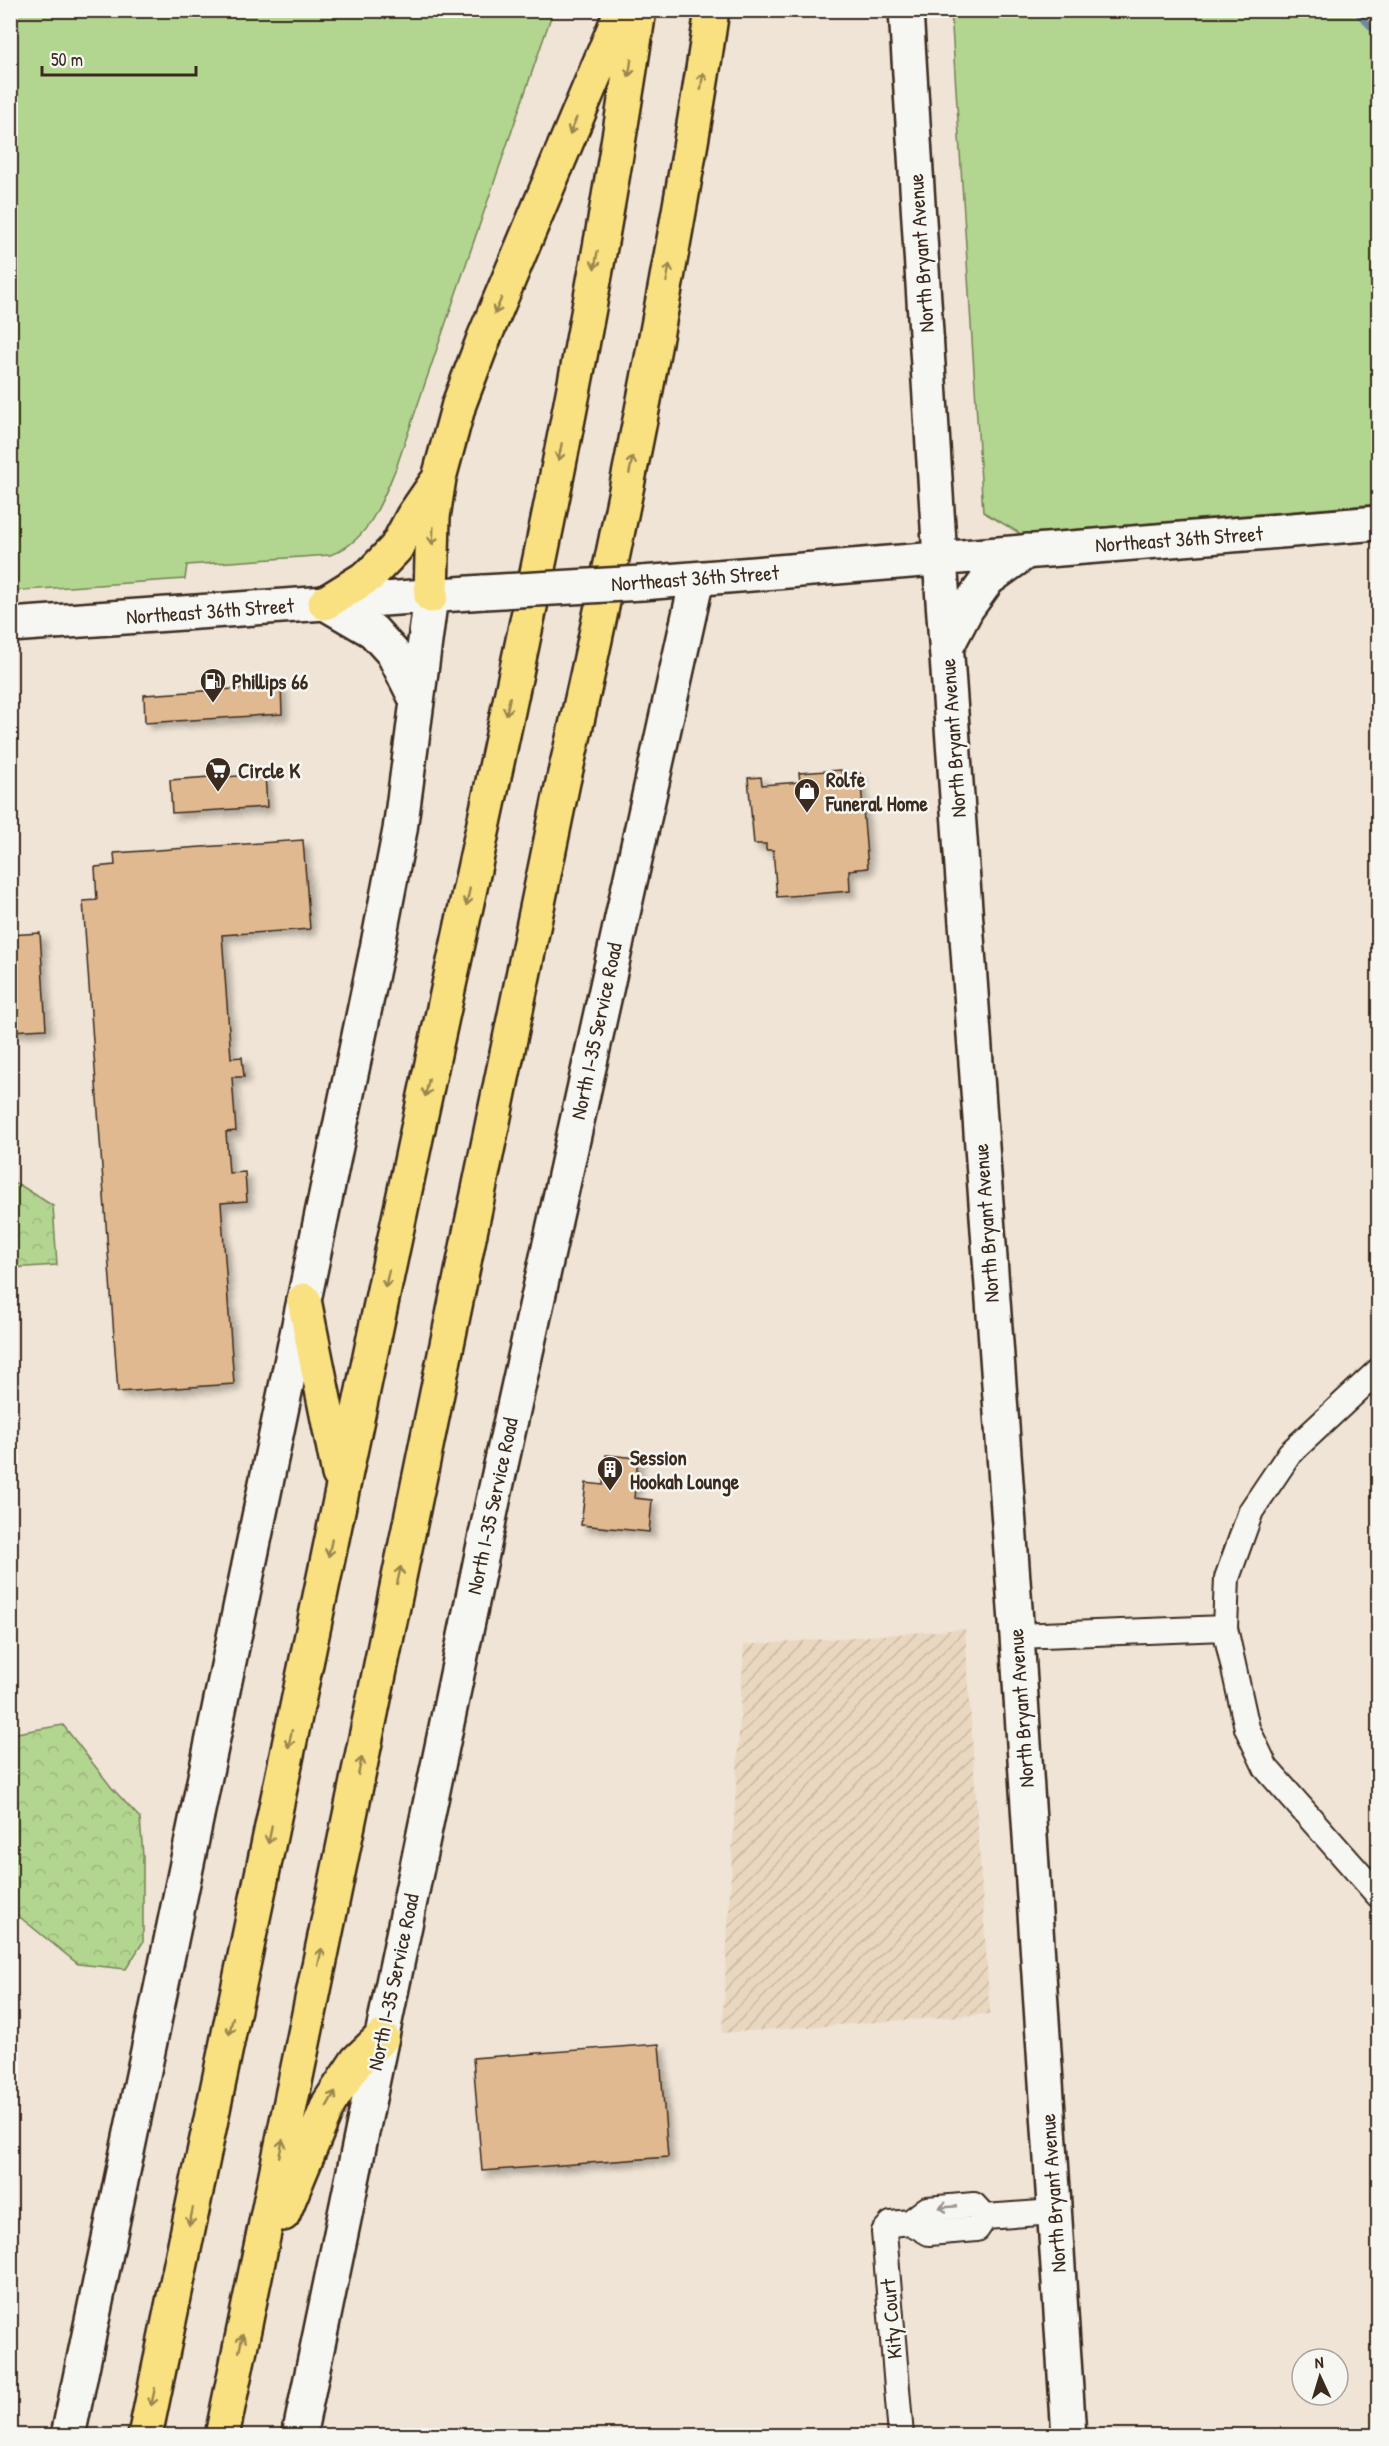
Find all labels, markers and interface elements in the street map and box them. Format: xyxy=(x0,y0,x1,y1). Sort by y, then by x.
scale bar xyxy=(42,39,196,77)
text: 50 m xyxy=(51,47,83,72)
one-way arrow xyxy=(624,58,635,78)
one-way arrow xyxy=(697,72,708,92)
one-way arrow xyxy=(567,116,578,134)
street label: North Bryant Avenue xyxy=(901,173,941,333)
one-way arrow xyxy=(591,250,602,270)
one-way arrow xyxy=(663,264,674,284)
one-way arrow xyxy=(492,296,503,314)
one-way arrow xyxy=(554,442,565,461)
one-way arrow xyxy=(626,455,637,475)
street label: Northeast 36th Street xyxy=(1094,519,1265,559)
one-way arrow xyxy=(427,525,439,545)
street label: Northeast 36th Street xyxy=(610,558,781,598)
street label: Northeast 36th Street xyxy=(125,591,296,631)
street label: North Bryant Avenue xyxy=(933,658,973,818)
fuel station icon: Phillips 66 xyxy=(198,666,228,704)
place label: Phillips 66 xyxy=(232,667,309,697)
one-way arrow xyxy=(502,696,513,716)
supermarket icon: Circle K xyxy=(203,755,233,793)
place label: Circle K xyxy=(238,756,300,785)
place label: Rolfe Funeral Home xyxy=(825,765,928,818)
shop icon: Rolfe Funeral Home xyxy=(792,776,822,814)
one-way arrow xyxy=(461,887,473,906)
street label: North I-35 Service Road xyxy=(563,940,629,1122)
one-way arrow xyxy=(421,1078,432,1097)
street label: North Bryant Avenue xyxy=(966,1143,1006,1303)
one-way arrow xyxy=(380,1269,392,1288)
street label: North I-35 Service Road xyxy=(459,1415,525,1597)
place label: Session Hookah Lounge xyxy=(630,1443,740,1497)
building icon: Session Hookah Lounge xyxy=(595,1454,625,1492)
one-way arrow xyxy=(324,1537,335,1557)
one-way arrow xyxy=(394,1566,405,1586)
street label: North Bryant Avenue xyxy=(1001,1628,1041,1788)
one-way arrow xyxy=(284,1728,295,1748)
one-way arrow xyxy=(355,1757,366,1777)
one-way arrow xyxy=(264,1825,275,1845)
street label: North I-35 Service Road xyxy=(360,1891,426,2073)
one-way arrow xyxy=(315,1948,327,1967)
one-way arrow xyxy=(225,2016,236,2036)
one-way arrow xyxy=(326,2091,338,2108)
street label: North Bryant Avenue xyxy=(1033,2113,1073,2273)
one-way arrow xyxy=(276,2139,287,2158)
one-way arrow xyxy=(939,2202,959,2213)
one-way arrow xyxy=(185,2207,196,2227)
street label: Kity Court xyxy=(873,2277,909,2360)
one-way arrow xyxy=(236,2334,247,2353)
north arrow xyxy=(1290,2347,1350,2407)
text: N xyxy=(1314,2351,1324,2373)
one-way arrow xyxy=(147,2387,159,2406)

